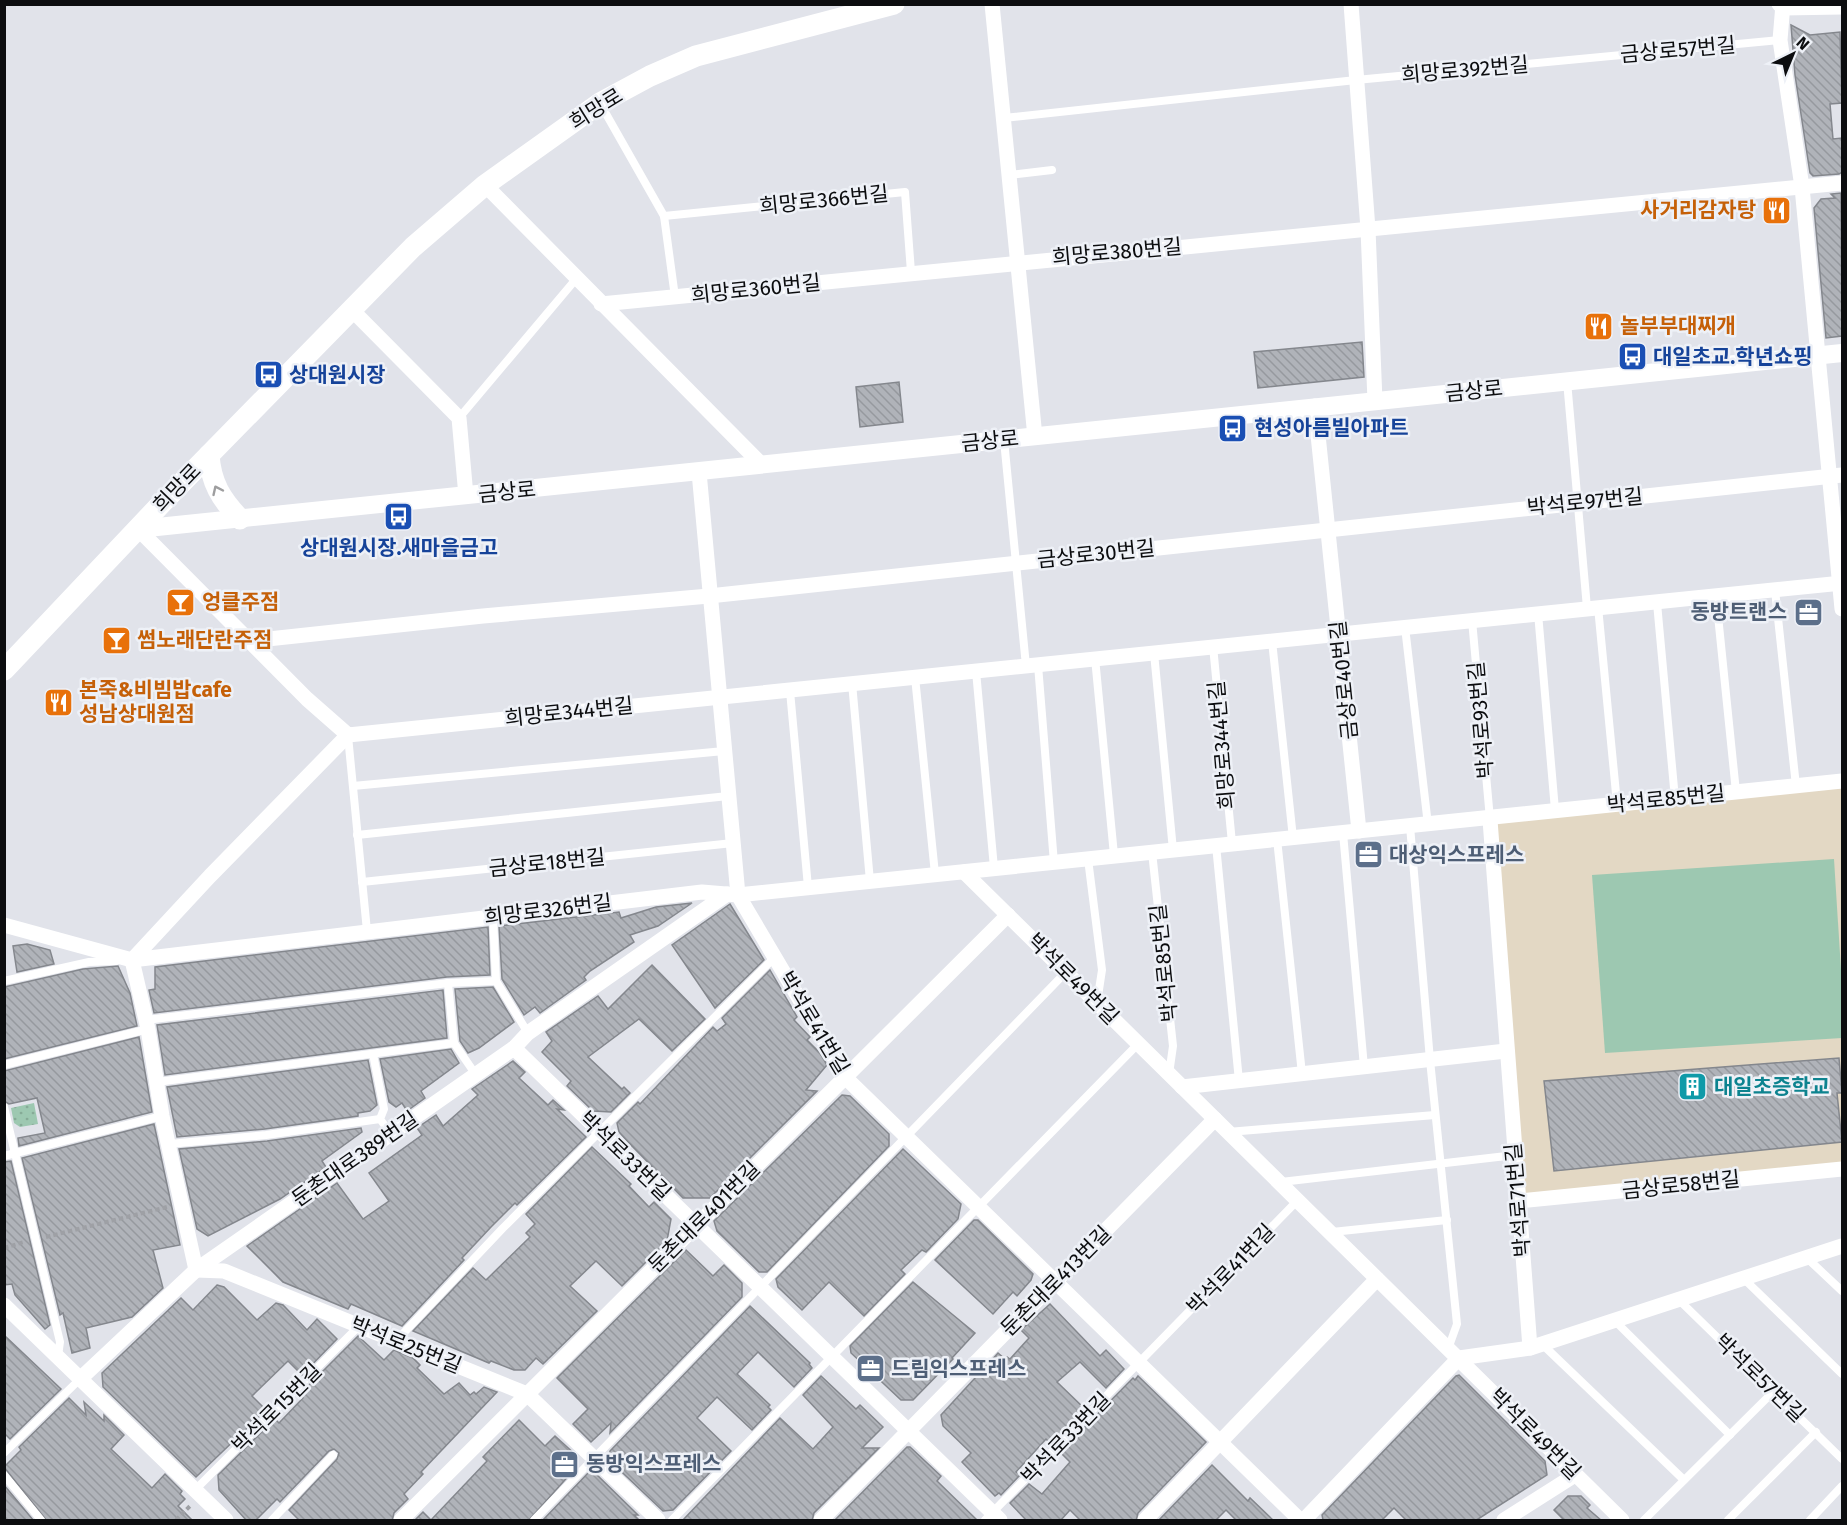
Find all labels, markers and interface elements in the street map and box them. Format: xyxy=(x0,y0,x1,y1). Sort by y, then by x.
north arrow xyxy=(1763,24,1823,84)
street label: 금상로57번길 xyxy=(1619,32,1737,68)
text: N xyxy=(1793,33,1813,54)
street label: 희망로392번길 xyxy=(1400,51,1530,89)
street label: 희망로 xyxy=(565,83,627,135)
street label: 희망로366번길 xyxy=(758,180,890,220)
restaurant icon: 사거리감자탕 xyxy=(1761,194,1793,226)
place label: 사거리감자탕 xyxy=(1640,197,1756,223)
street label: 희망로380번길 xyxy=(1051,233,1183,271)
street label: 희망로360번길 xyxy=(690,269,822,309)
restaurant icon: 놀부부대찌개 xyxy=(1583,310,1615,342)
place label: 놀부부대찌개 xyxy=(1620,313,1736,339)
bus stop icon: 대일초교.학년쇼핑 xyxy=(1616,341,1648,373)
place label: 대일초교.학년쇼핑 xyxy=(1653,344,1813,370)
bus stop icon: 상대원시장 xyxy=(252,359,284,391)
place label: 상대원시장 xyxy=(289,362,386,388)
street label: 금상로 xyxy=(1444,375,1504,407)
bus stop icon: 현성아름빌아파트 xyxy=(1217,412,1249,444)
place label: 현성아름빌아파트 xyxy=(1254,415,1409,441)
street label: 금상로 xyxy=(960,425,1020,457)
street label: 희망로 xyxy=(148,458,206,518)
street label: 금상로 xyxy=(477,476,537,508)
street label: 박석로97번길 xyxy=(1526,483,1644,521)
one-way arrow xyxy=(213,486,225,497)
bus stop icon: 상대원시장.새마을금고 xyxy=(383,501,415,533)
place label: 상대원시장.새마을금고 xyxy=(300,535,498,561)
street label: 금상로30번길 xyxy=(1036,535,1156,573)
bar icon: 엉클주점 xyxy=(165,586,197,618)
place label: 엉클주점 xyxy=(202,589,279,615)
office icon: 동방트랜스 xyxy=(1792,596,1824,628)
place label: 동방트랜스 xyxy=(1690,599,1787,625)
street label: 금상로40번길 xyxy=(1325,619,1363,741)
bar icon: 썸노래단란주점 xyxy=(100,624,132,656)
place label: 썸노래단란주점 xyxy=(137,627,272,653)
street label: 박석로93번길 xyxy=(1463,660,1499,780)
place label: 본죽&비빔밥cafe 성남상대원점 xyxy=(79,677,232,727)
street label: 희망로344번길 xyxy=(1203,679,1241,811)
restaurant icon: 본죽&비빔밥cafe 성남상대원점 xyxy=(42,686,74,718)
street label: 희망로344번길 xyxy=(503,692,635,732)
street label: 박석로85번길 xyxy=(1606,780,1726,818)
office icon: 대상익스프레스 xyxy=(1352,839,1384,871)
place label: 대상익스프레스 xyxy=(1389,842,1524,868)
street label: 금상로18번길 xyxy=(487,844,607,882)
street label: 희망로326번길 xyxy=(483,889,613,931)
street label: 박석로85번길 xyxy=(1145,903,1183,1023)
street label: 박석로49번길 xyxy=(1022,928,1124,1030)
street label: 박석로41번길 xyxy=(773,967,855,1079)
building icon: 대일초증학교 xyxy=(1677,1071,1709,1103)
place label: 대일초증학교 xyxy=(1714,1074,1830,1100)
street label: 둔촌대로389번길 xyxy=(287,1106,423,1212)
street label: 박석로33번길 xyxy=(574,1106,676,1206)
street label: 박석로71번길 xyxy=(1500,1142,1536,1258)
street label: 둔촌대로401번길 xyxy=(643,1156,765,1278)
street label: 금상로58번길 xyxy=(1621,1166,1741,1204)
street label: 박석로41번길 xyxy=(1181,1218,1281,1320)
street label: 둔촌대로413번길 xyxy=(995,1220,1117,1342)
street label: 박석로25번길 xyxy=(347,1311,465,1379)
street label: 박석로57번길 xyxy=(1709,1328,1811,1428)
office icon: 드림익스프레스 xyxy=(854,1353,886,1385)
place label: 드림익스프레스 xyxy=(891,1356,1026,1382)
street label: 박석로15번길 xyxy=(227,1358,327,1458)
street label: 박석로49번길 xyxy=(1484,1383,1586,1485)
street label: 박석로33번길 xyxy=(1016,1387,1116,1489)
office icon: 동방익스프레스 xyxy=(549,1448,581,1480)
place label: 동방익스프레스 xyxy=(586,1451,721,1477)

